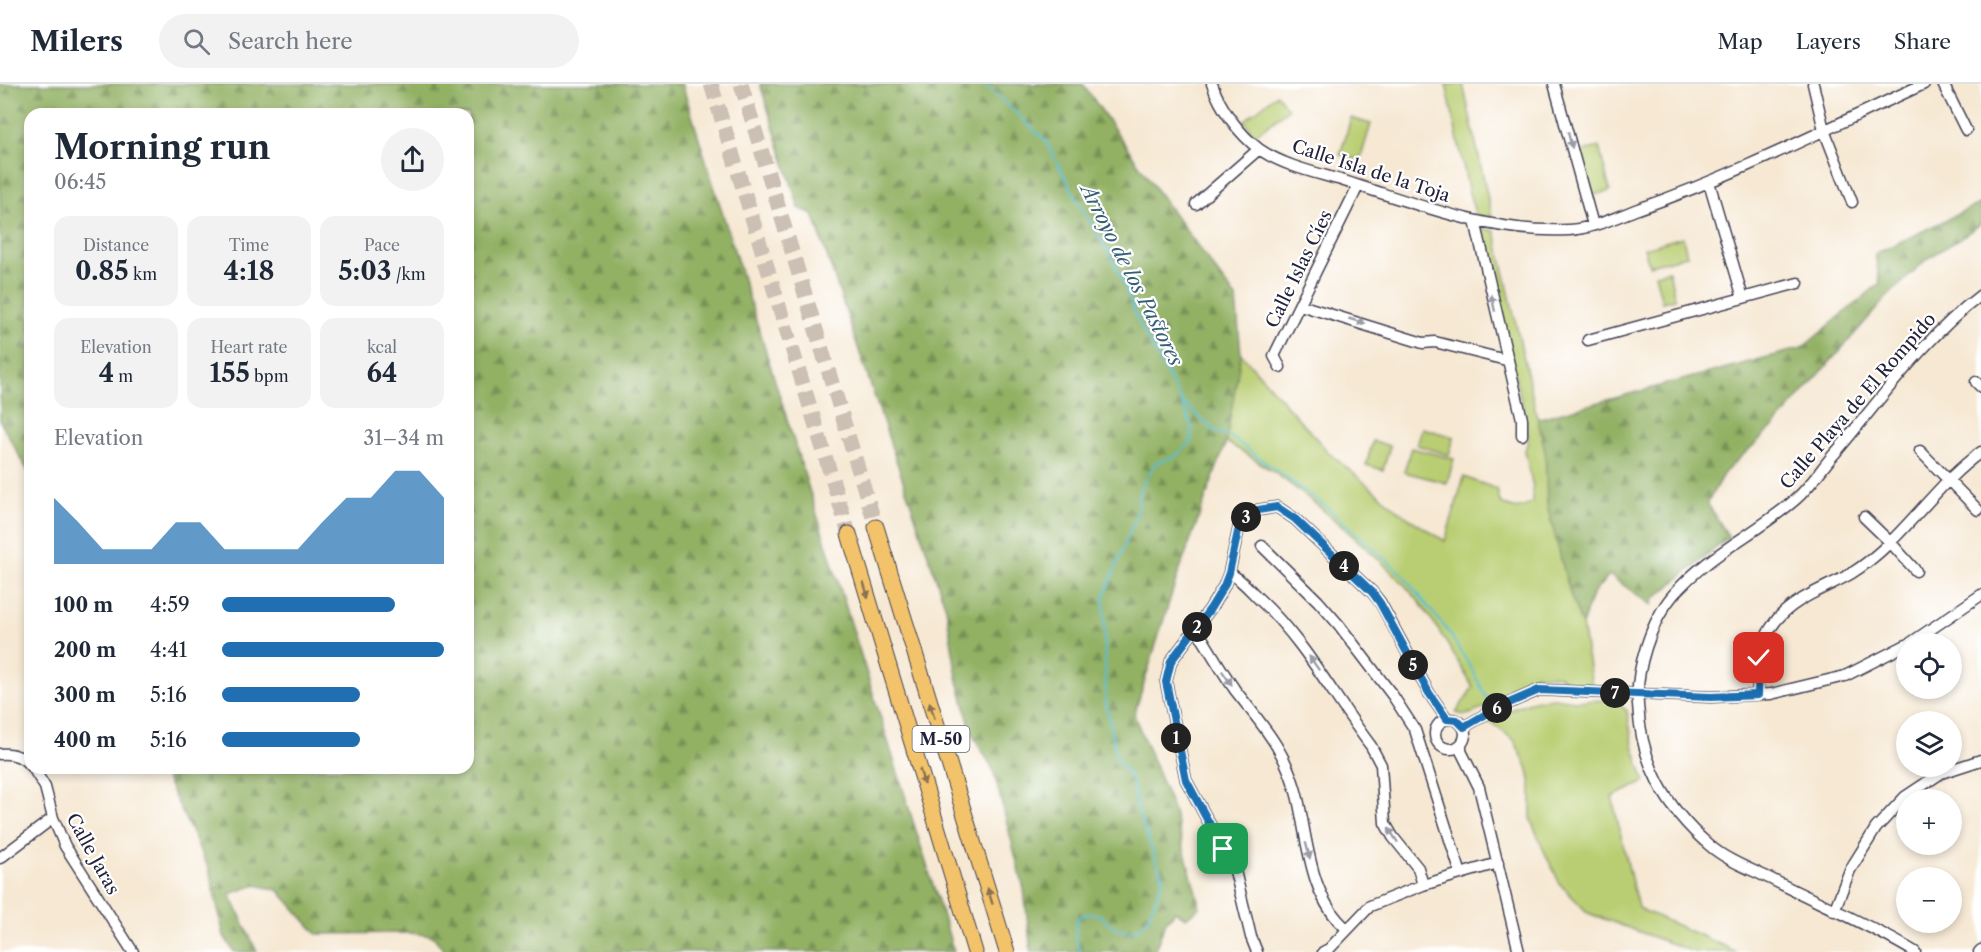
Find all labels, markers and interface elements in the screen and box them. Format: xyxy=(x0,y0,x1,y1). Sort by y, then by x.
search box xyxy=(159,14,579,68)
text: Milers xyxy=(30,24,123,58)
icon: search xyxy=(180,25,213,58)
text: Search here xyxy=(228,28,353,55)
text: Map xyxy=(1718,29,1763,54)
text: Layers xyxy=(1796,29,1861,54)
text: Share xyxy=(1894,29,1951,54)
text: Morning run xyxy=(54,127,270,168)
button: share xyxy=(381,128,444,191)
one-way arrow xyxy=(1565,131,1575,149)
street label: Calle Isla de la Toja xyxy=(1289,135,1453,207)
text: 06:45 xyxy=(54,170,106,194)
water label: Arroyo de los Pastores xyxy=(1074,177,1188,370)
street label: Calle Islas Cíes xyxy=(1261,207,1337,331)
text: Distance xyxy=(83,235,149,255)
text: Time xyxy=(229,235,269,255)
text: Pace xyxy=(364,235,400,255)
text: 0.85 xyxy=(75,255,129,287)
text: 4:18 xyxy=(224,255,274,287)
text: 5:03 xyxy=(338,255,392,287)
text: km xyxy=(129,264,157,284)
text: /km xyxy=(392,264,426,284)
one-way arrow xyxy=(1488,293,1498,312)
street label: Calle Playa de El Rompido xyxy=(1775,308,1941,494)
one-way arrow xyxy=(1348,317,1366,326)
text: Elevation xyxy=(80,337,152,357)
text: Heart rate xyxy=(210,337,288,357)
text: kcal xyxy=(367,337,397,357)
text: 4 xyxy=(99,357,114,389)
text: 155 xyxy=(209,357,250,389)
text: 64 xyxy=(367,357,397,389)
text: m xyxy=(114,366,133,386)
text: bpm xyxy=(250,366,289,386)
text: Elevation xyxy=(54,426,143,450)
text: 31–34 m xyxy=(363,426,444,450)
pin: 3 xyxy=(1231,502,1261,532)
text: 3 xyxy=(1241,507,1251,527)
pin: 4 xyxy=(1329,551,1359,581)
text: 4 xyxy=(1339,556,1349,576)
one-way arrow xyxy=(862,581,871,599)
text: 100 m xyxy=(54,593,113,617)
text: 4:59 xyxy=(150,593,190,617)
pin: 2 xyxy=(1182,612,1212,642)
text: 2 xyxy=(1192,617,1202,637)
pin xyxy=(1733,632,1784,683)
map controls xyxy=(1896,633,1962,933)
button: locate xyxy=(1896,633,1962,699)
text: 200 m xyxy=(54,638,116,662)
text: 4:41 xyxy=(150,638,187,662)
icon: check xyxy=(1742,641,1775,674)
pin: 5 xyxy=(1398,650,1428,680)
one-way arrow xyxy=(1309,655,1320,671)
text: 5 xyxy=(1409,655,1417,675)
one-way arrow xyxy=(1221,669,1233,685)
pin: 7 xyxy=(1600,678,1630,708)
text: 300 m xyxy=(54,683,116,707)
text: 5:16 xyxy=(150,683,187,707)
text: 7 xyxy=(1611,683,1619,703)
pin: 6 xyxy=(1482,693,1512,723)
text: 6 xyxy=(1492,698,1502,718)
one-way arrow xyxy=(927,701,936,719)
button: layers xyxy=(1896,711,1962,777)
pin: 1 xyxy=(1161,723,1191,753)
road number: M-50 xyxy=(912,726,970,752)
text: 400 m xyxy=(54,728,116,752)
text: 5:16 xyxy=(150,728,187,752)
text: 1 xyxy=(1172,728,1180,748)
one-way arrow xyxy=(918,768,927,786)
button: + xyxy=(1896,789,1962,855)
street label: Calle Jaras xyxy=(62,810,124,898)
pin xyxy=(1197,823,1248,874)
one-way arrow xyxy=(1387,828,1399,844)
icon: arrive xyxy=(1206,832,1239,865)
one-way arrow xyxy=(1303,842,1313,860)
button: − xyxy=(1896,867,1962,933)
one-way arrow xyxy=(985,887,994,905)

